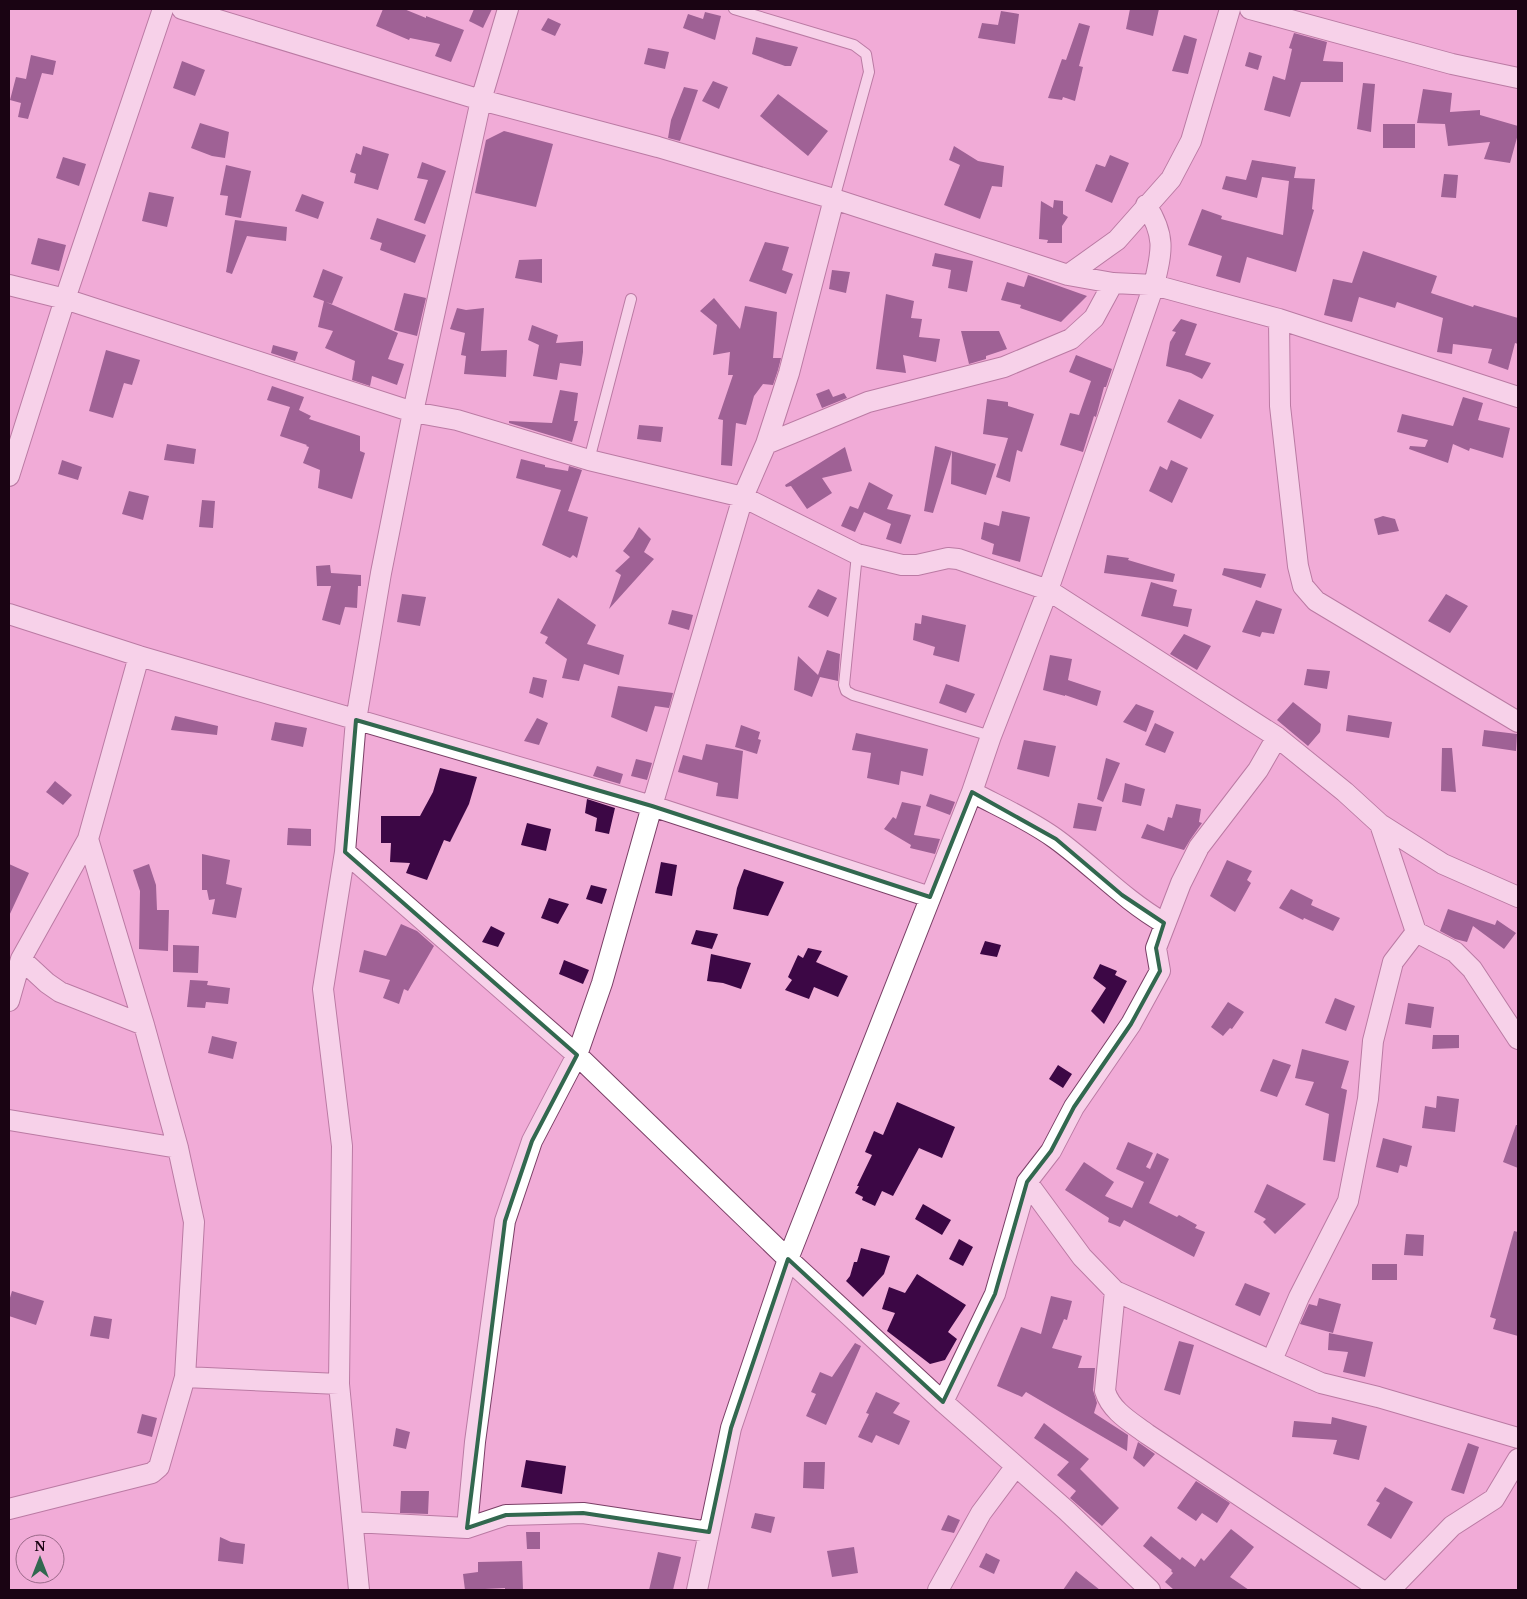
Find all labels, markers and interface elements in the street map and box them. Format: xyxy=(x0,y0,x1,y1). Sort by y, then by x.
north arrow xyxy=(15,1534,65,1584)
text: N xyxy=(34,1536,46,1555)

